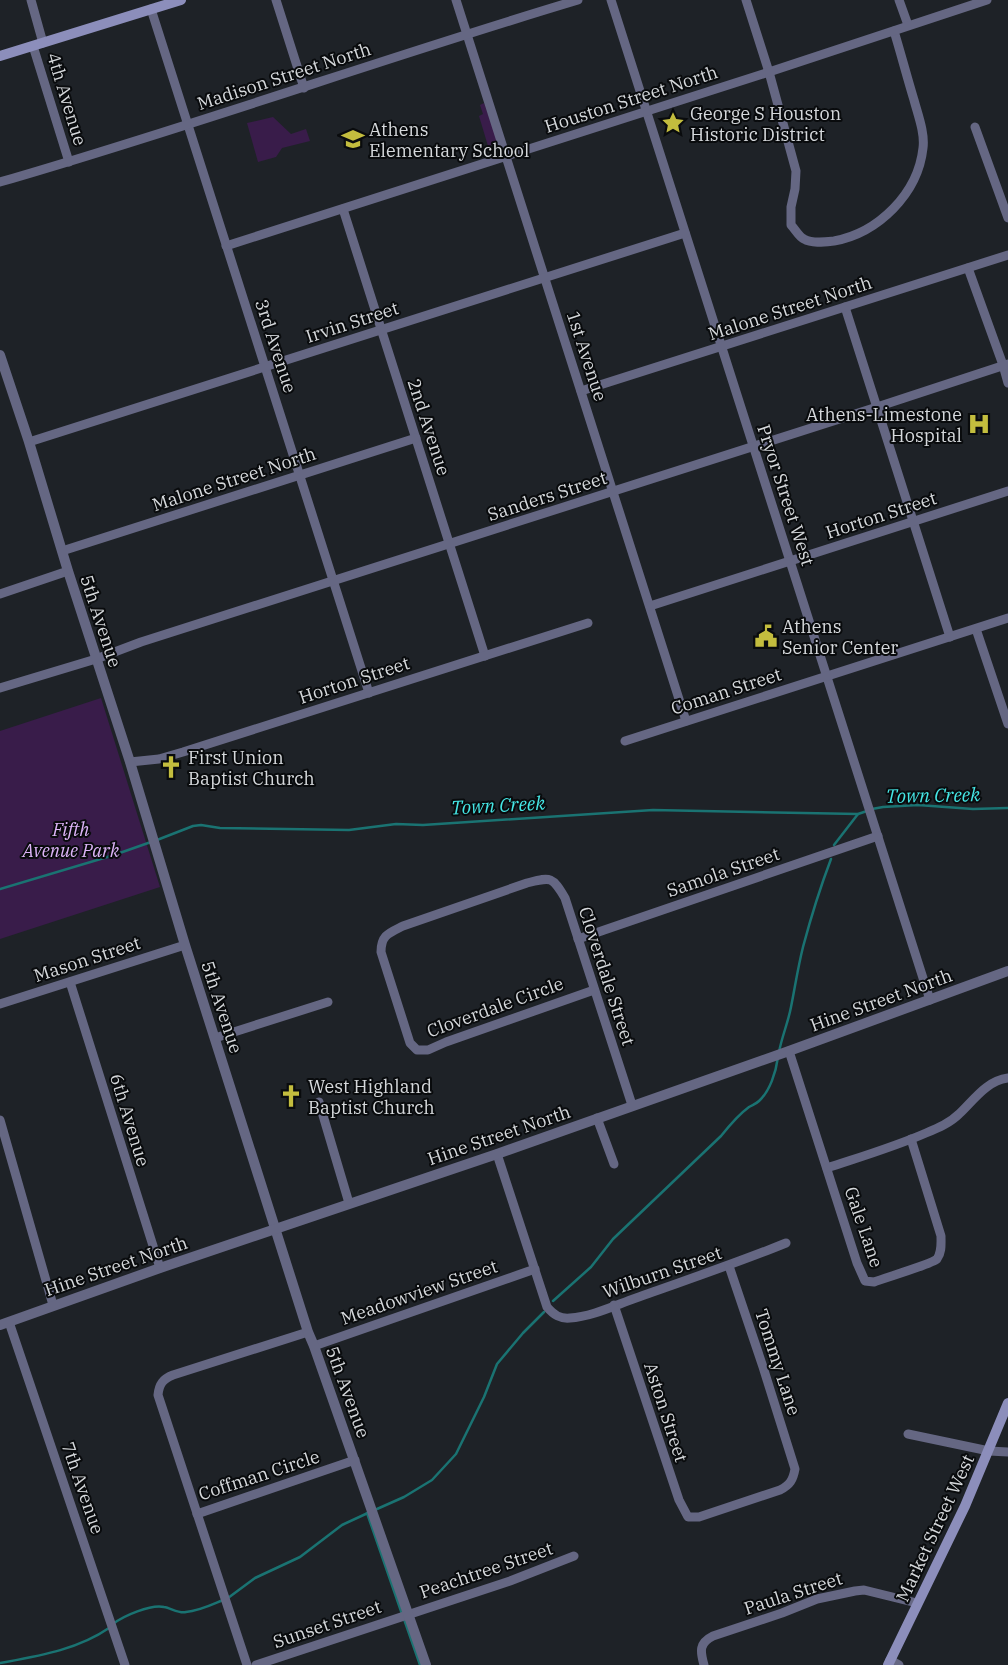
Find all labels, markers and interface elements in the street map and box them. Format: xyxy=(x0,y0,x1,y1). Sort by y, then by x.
street label: Madison Street North xyxy=(194,37,374,115)
street label: 4th Avenue xyxy=(42,50,92,148)
street label: Houston Street North xyxy=(541,60,721,138)
place label: George S Houston Historic District xyxy=(690,102,841,146)
place icon: George S Houston Historic District xyxy=(660,110,686,136)
place label: Athens Elementary School xyxy=(369,118,529,162)
school or university icon: Athens Elementary School xyxy=(340,126,366,152)
street label: Malone Street North xyxy=(705,271,875,345)
street label: 3rd Avenue xyxy=(250,296,302,396)
street label: Irvin Street xyxy=(303,296,401,348)
street label: 1st Avenue xyxy=(562,308,612,404)
street label: 2nd Avenue xyxy=(403,376,455,478)
place label: Athens-Limestone Hospital xyxy=(806,403,962,447)
hospital icon: Athens-Limestone Hospital xyxy=(966,411,992,437)
street label: Pryor Street West xyxy=(752,421,820,569)
street label: Malone Street North xyxy=(149,442,319,516)
street label: Sanders Street xyxy=(484,466,610,526)
street label: Horton Street xyxy=(823,486,939,544)
street label: 5th Avenue xyxy=(75,572,127,670)
place label: Athens Senior Center xyxy=(782,615,898,659)
public building icon: Athens Senior Center xyxy=(753,623,779,649)
street label: Horton Street xyxy=(296,651,412,709)
street label: Coman Street xyxy=(668,662,784,720)
place label: First Union Baptist Church xyxy=(188,746,315,790)
church icon: First Union Baptist Church xyxy=(158,754,184,780)
water label: Town Creek xyxy=(886,782,981,808)
water label: Town Creek xyxy=(450,790,547,819)
park label: Fifth Avenue Park xyxy=(22,818,120,862)
street label: Samola Street xyxy=(664,842,782,902)
street label: Cloverdale Street xyxy=(574,904,640,1048)
street label: Mason Street xyxy=(31,931,143,987)
street label: 5th Avenue xyxy=(196,958,248,1056)
street label: Hine Street North xyxy=(807,964,955,1036)
street label: Cloverdale Circle xyxy=(424,972,566,1042)
street label: 6th Avenue xyxy=(105,1071,155,1169)
place label: West Highland Baptist Church xyxy=(308,1075,435,1119)
church icon: West Highland Baptist Church xyxy=(278,1083,304,1109)
street label: Hine Street North xyxy=(424,1100,574,1170)
street label: Gale Lane xyxy=(839,1184,889,1270)
street label: Hine Street North xyxy=(41,1231,191,1301)
street label: Wilburn Street xyxy=(599,1241,725,1303)
street label: Meadowview Street xyxy=(338,1254,500,1330)
street label: Tommy Lane xyxy=(750,1306,806,1418)
street label: 5th Avenue xyxy=(321,1343,375,1441)
street label: Aston Street xyxy=(639,1359,693,1465)
street label: 7th Avenue xyxy=(57,1439,109,1537)
street label: Coffman Circle xyxy=(195,1445,323,1505)
street label: Market Street West xyxy=(891,1451,979,1605)
street label: Peachtree Street xyxy=(416,1536,556,1604)
street label: Paula Street xyxy=(741,1566,845,1620)
street label: Sunset Street xyxy=(270,1595,384,1653)

